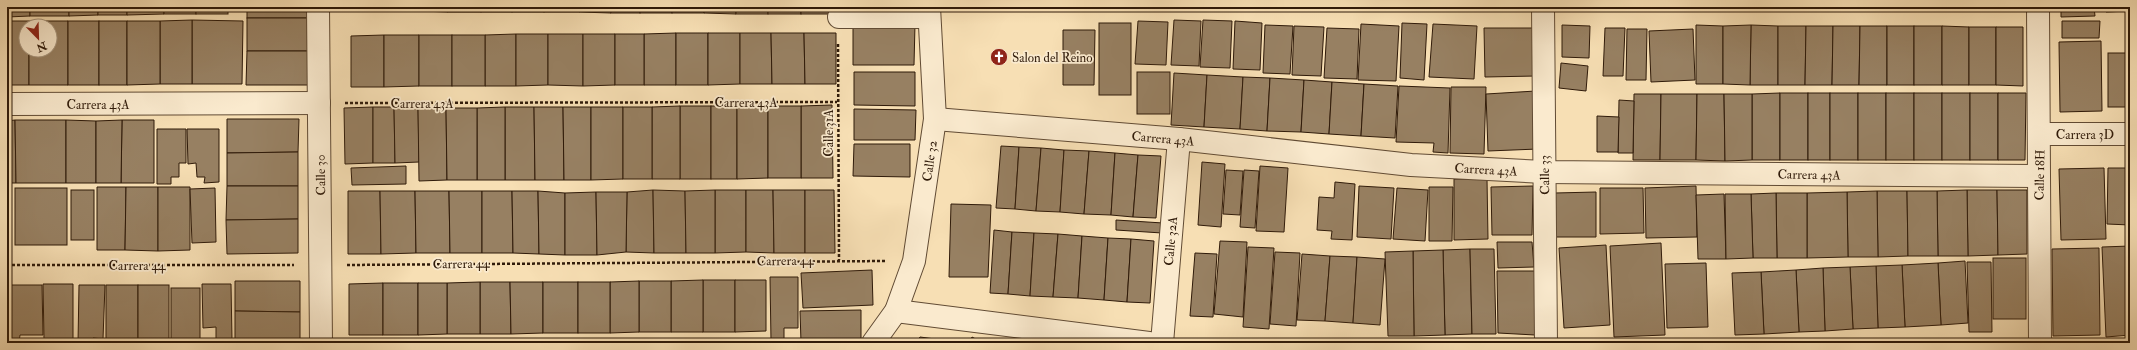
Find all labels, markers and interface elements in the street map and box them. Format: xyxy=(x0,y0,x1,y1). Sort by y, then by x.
north arrow xyxy=(18,18,58,58)
text: N xyxy=(34,38,50,55)
church icon: Salon del Reino xyxy=(989,47,1009,67)
place label: Salon del Reino xyxy=(1012,50,1092,66)
street label: Carrera 43A xyxy=(714,95,778,111)
street label: Carrera 43A xyxy=(390,96,454,112)
street label: Carrera 43A xyxy=(66,97,130,113)
street label: Calle 31A xyxy=(821,109,837,157)
street label: Carrera 3D xyxy=(2056,127,2114,143)
street label: Carrera 43A xyxy=(1131,128,1196,150)
street label: Calle 32 xyxy=(919,139,941,183)
street label: Calle 18H xyxy=(2032,149,2048,201)
street label: Calle 30 xyxy=(313,154,329,196)
street label: Calle 33 xyxy=(1537,155,1553,195)
street label: Carrera 43A xyxy=(1454,160,1519,180)
street label: Carrera 43A xyxy=(1777,166,1841,184)
street label: Calle 32A xyxy=(1161,215,1181,266)
street label: Carrera 44 xyxy=(756,252,815,269)
street label: Carrera 44 xyxy=(432,255,491,272)
street label: Carrera 44 xyxy=(109,258,166,274)

